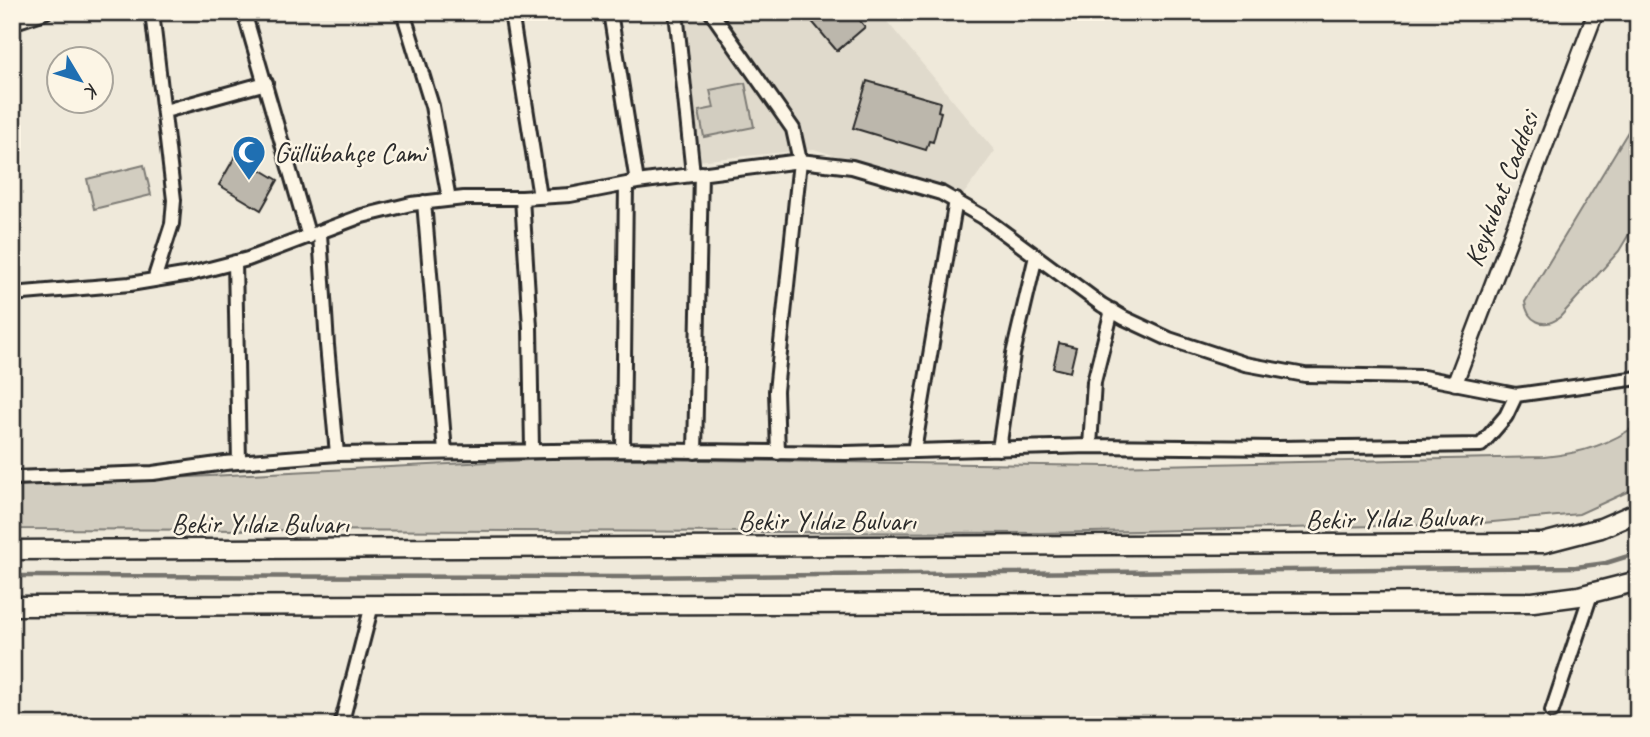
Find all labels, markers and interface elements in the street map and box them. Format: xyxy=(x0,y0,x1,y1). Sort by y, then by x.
north arrow xyxy=(46,46,116,116)
text: K xyxy=(78,79,105,104)
street label: Keykubat Caddesi xyxy=(1455,103,1548,271)
mosque icon: Güllübahçe Cami xyxy=(230,133,268,182)
place label: Güllübahçe Cami xyxy=(274,135,430,170)
street label: Bekir Yıldız Bulvarı xyxy=(1305,499,1485,537)
street label: Bekir Yıldız Bulvarı xyxy=(738,503,917,538)
street label: Bekir Yıldız Bulvarı xyxy=(171,506,350,541)

